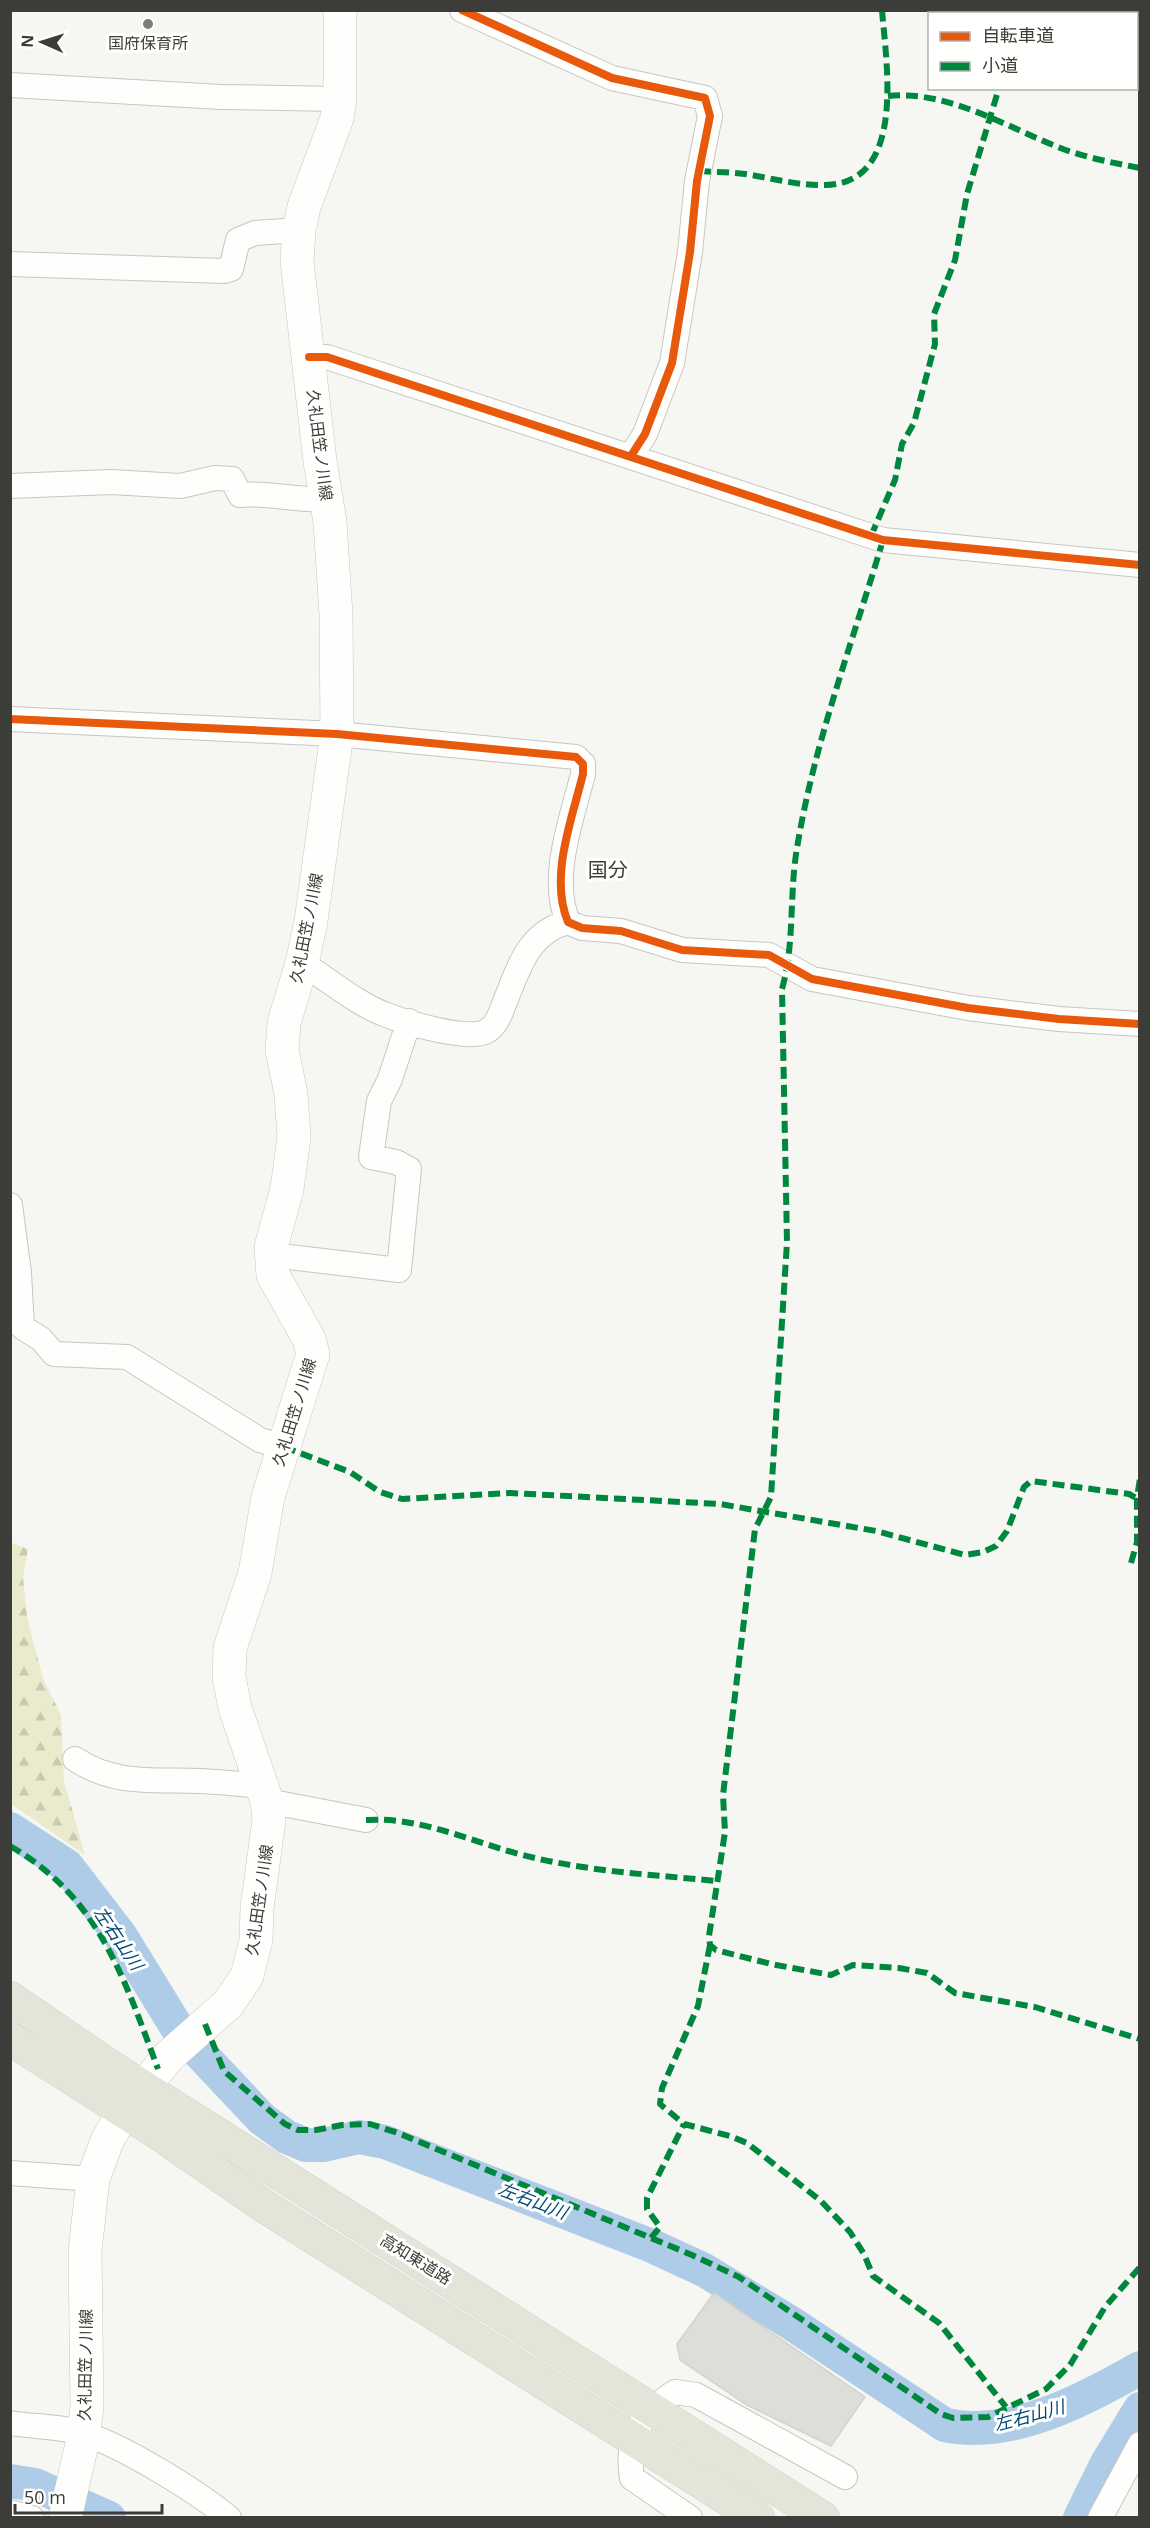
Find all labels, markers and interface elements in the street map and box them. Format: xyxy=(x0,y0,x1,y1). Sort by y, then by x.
north arrow xyxy=(12,12,72,72)
legend xyxy=(928,12,1138,90)
marker: 国府保育所 xyxy=(141,17,155,31)
text: 自転車道 xyxy=(982,23,1054,47)
place label: 国府保育所 xyxy=(108,32,188,54)
text: N xyxy=(16,34,38,48)
text: 小道 xyxy=(982,53,1018,77)
street label: 久礼田笠ノ川線 xyxy=(302,388,338,502)
district label: 国分 xyxy=(588,856,628,883)
street label: 久礼田笠ノ川線 xyxy=(285,871,327,985)
street label: 久礼田笠ノ川線 xyxy=(267,1355,321,1469)
street label: 久礼田笠ノ川線 xyxy=(240,1843,278,1957)
water label: 左右山川 xyxy=(89,1901,150,1976)
water label: 左右山川 xyxy=(495,2176,573,2225)
street label: 高知東道路 xyxy=(376,2228,456,2290)
street label: 久礼田笠ノ川線 xyxy=(73,2309,97,2421)
water label: 左右山川 xyxy=(991,2394,1069,2436)
scale bar xyxy=(15,2477,162,2515)
text: 50 m xyxy=(24,2485,66,2509)

